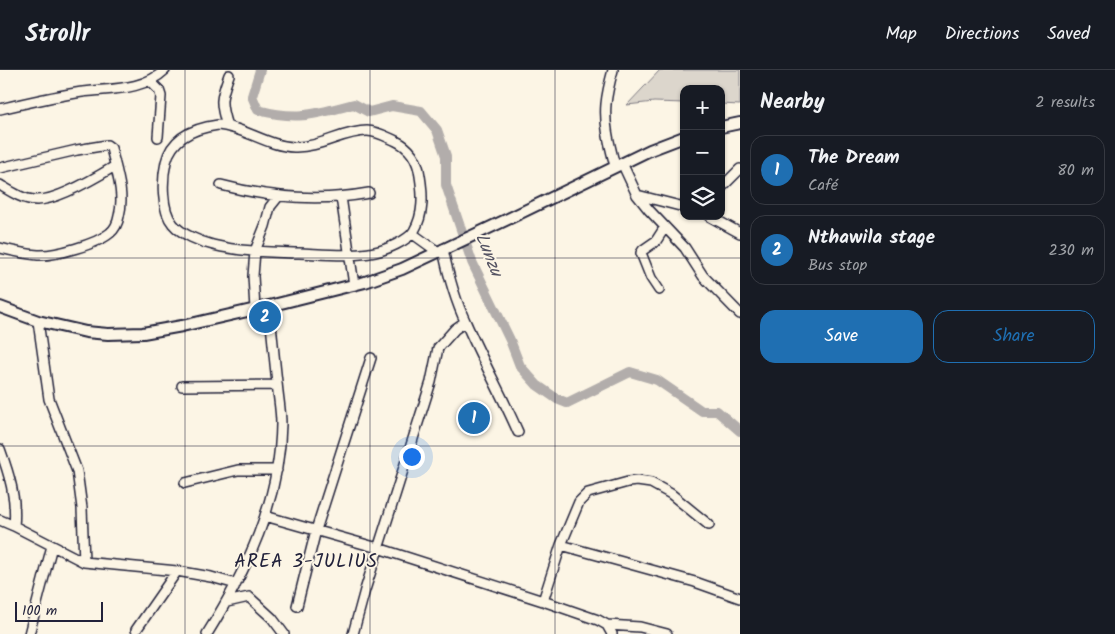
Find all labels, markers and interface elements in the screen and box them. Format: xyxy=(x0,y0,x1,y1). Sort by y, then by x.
text: Strollr xyxy=(25,15,90,54)
text: Map xyxy=(885,20,917,49)
text: Directions xyxy=(945,20,1019,49)
text: Saved xyxy=(1047,20,1090,49)
map controls xyxy=(680,85,725,220)
button: + xyxy=(680,85,725,130)
text: Nearby xyxy=(760,86,825,119)
text: 2 results xyxy=(1035,90,1095,115)
button: − xyxy=(680,130,725,175)
text: The Dream xyxy=(808,143,900,173)
text: 1 xyxy=(775,158,779,183)
text: 80 m xyxy=(1057,158,1094,183)
text: Café xyxy=(808,173,838,198)
button: layers xyxy=(680,175,725,220)
text: Nthawila stage xyxy=(808,223,935,253)
water label: Lunzu xyxy=(466,229,511,283)
text: 2 xyxy=(772,238,782,263)
text: 230 m xyxy=(1048,238,1094,263)
text: Bus stop xyxy=(808,253,867,278)
pin: 2 xyxy=(249,298,281,336)
button: Save xyxy=(760,310,923,363)
button: Share xyxy=(933,310,1095,363)
pin: 1 xyxy=(458,399,490,437)
your location xyxy=(399,444,425,470)
district label: AREA 3-JULIUS xyxy=(234,547,378,577)
scale bar xyxy=(15,599,102,622)
text: 100 m xyxy=(22,600,57,622)

